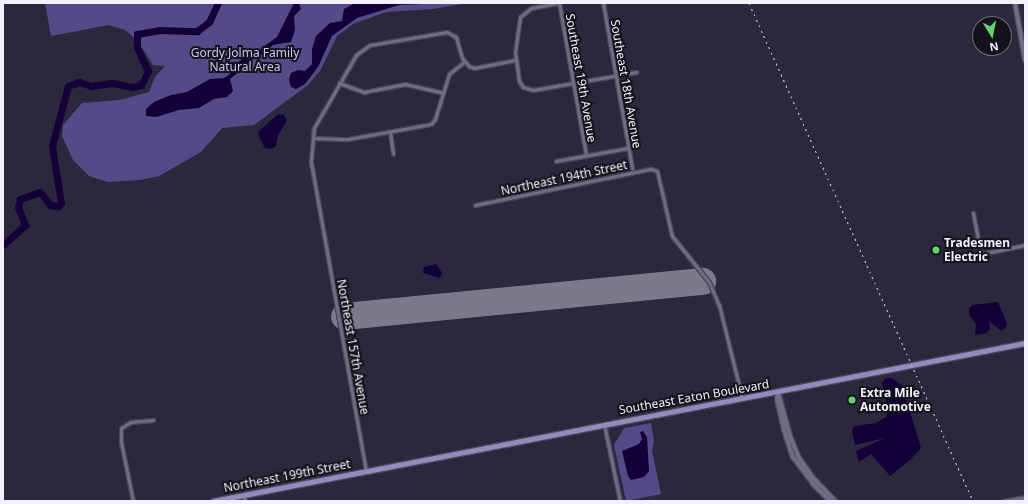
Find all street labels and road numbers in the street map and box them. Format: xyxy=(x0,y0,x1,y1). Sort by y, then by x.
street label: Southeast 19th Avenue xyxy=(563,13,599,143)
street label: Southeast 18th Avenue xyxy=(608,19,644,149)
street label: Northeast 194th Street xyxy=(500,158,628,198)
street label: Northeast 157th Avenue xyxy=(334,278,372,416)
street label: Southeast Eaton Boulevard xyxy=(618,377,770,417)
street label: Northeast 199th Street xyxy=(222,457,352,495)

